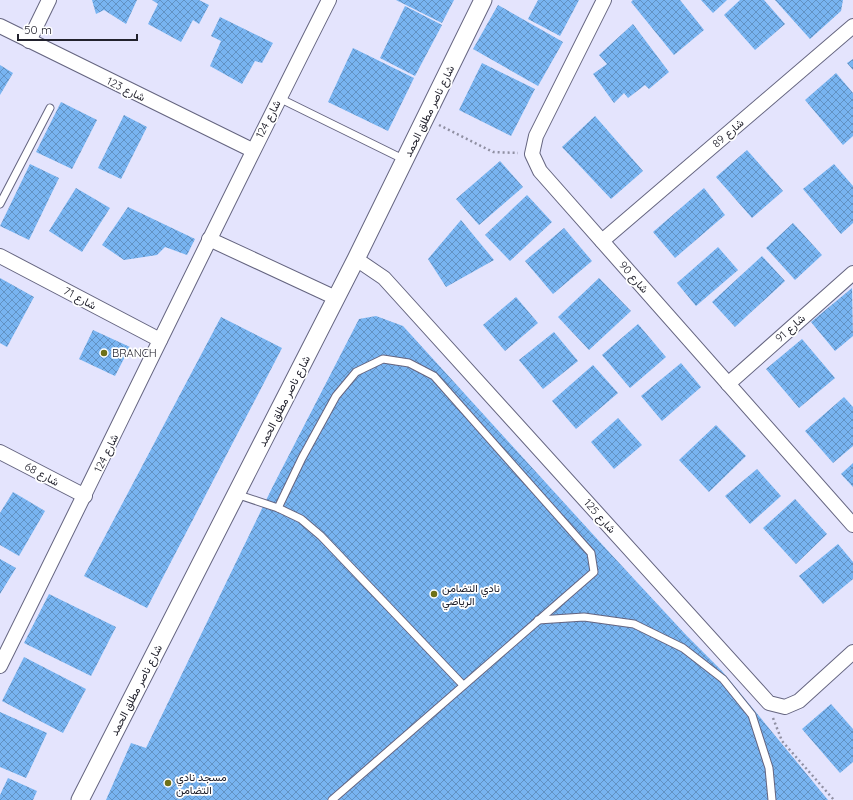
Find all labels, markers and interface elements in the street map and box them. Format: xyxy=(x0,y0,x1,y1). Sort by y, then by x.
scale bar xyxy=(18,16,137,42)
text: 50 m xyxy=(24,22,52,37)
street label: شارع ناصر مطلق الحمد xyxy=(401,63,458,160)
street label: شارع 123 xyxy=(104,74,148,105)
street label: شارع 124 xyxy=(252,97,285,141)
street label: شارع 89 xyxy=(709,115,748,151)
street label: شارع 90 xyxy=(616,258,652,297)
street label: شارع 71 xyxy=(61,284,99,314)
street label: شارع 91 xyxy=(772,311,809,346)
place label: BRANCH xyxy=(112,346,157,360)
marker: BRANCH xyxy=(99,348,109,358)
street label: شارع ناصر مطلق الحمد xyxy=(255,353,314,449)
street label: شارع 124 xyxy=(91,431,122,475)
street label: شارع 68 xyxy=(22,459,62,490)
street label: شارع 125 xyxy=(580,496,619,537)
place label: نادي التضامن الرياضي xyxy=(442,581,500,611)
marker: نادي التضامن الرياضي xyxy=(429,589,439,599)
street label: شارع ناصر مطلق الحمد xyxy=(107,642,166,738)
place label: مسجد نادي التضامن xyxy=(176,770,227,797)
marker: مسجد نادي التضامن xyxy=(163,778,173,788)

